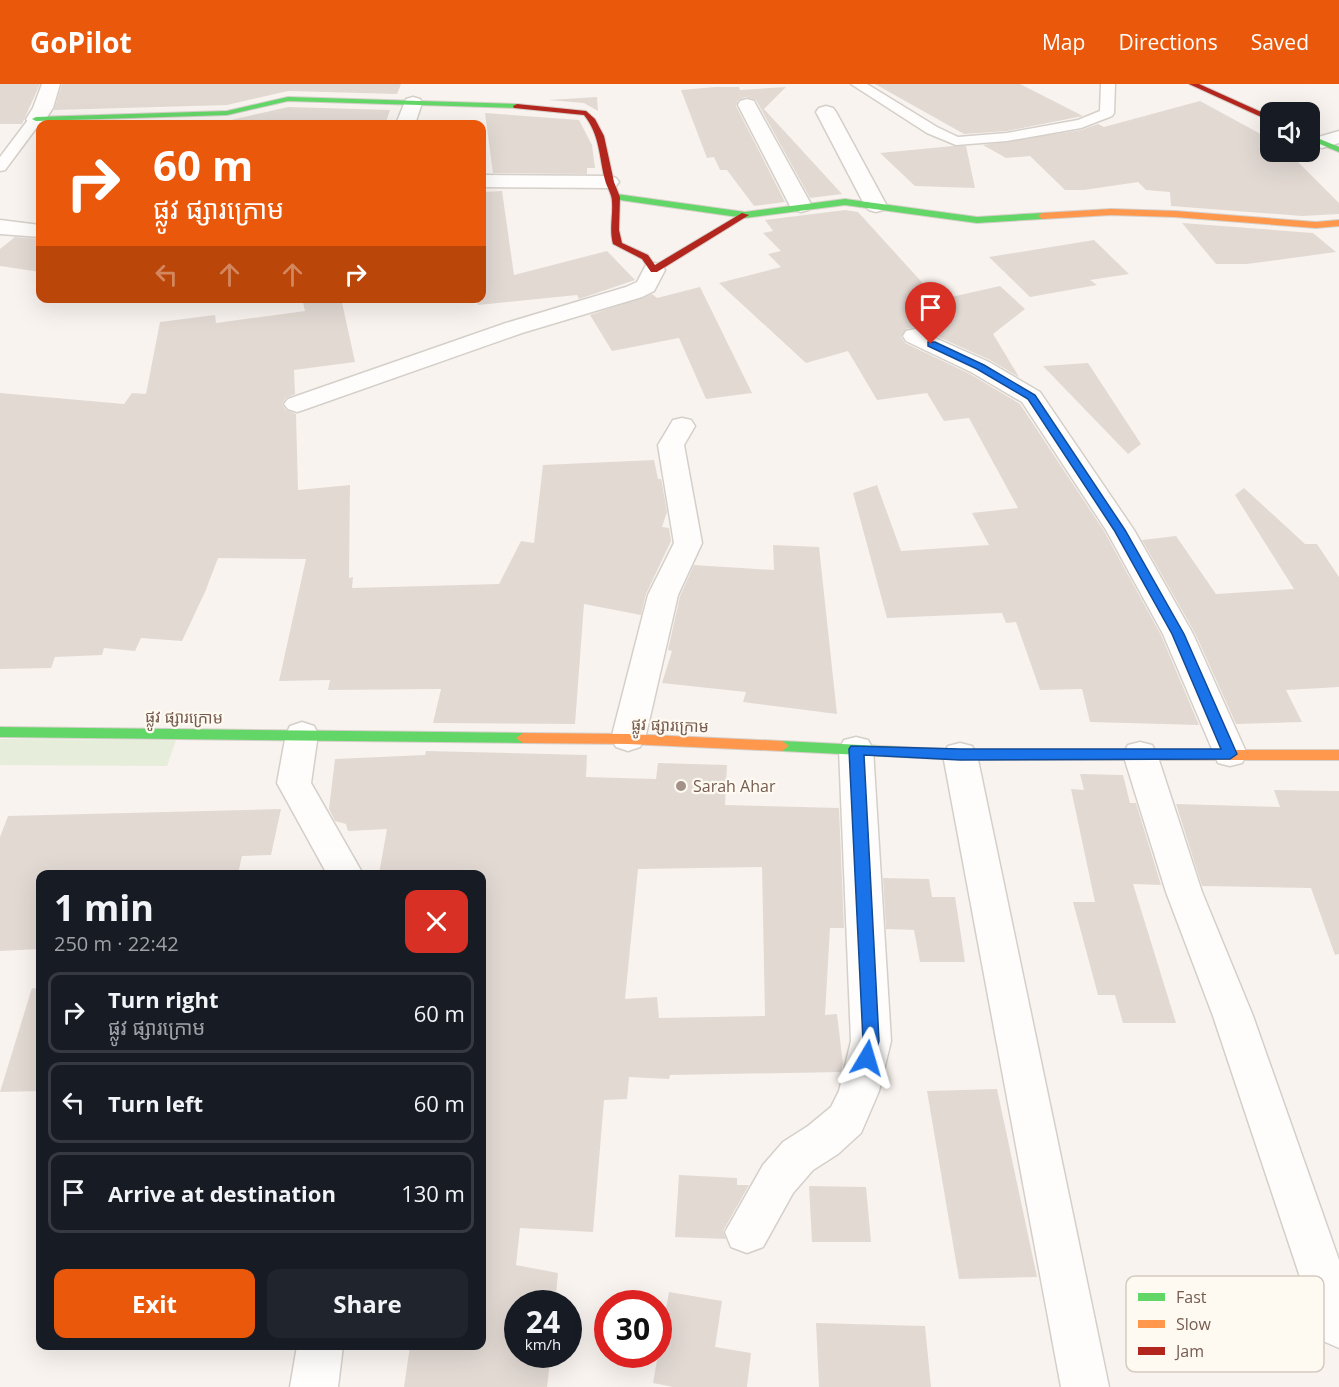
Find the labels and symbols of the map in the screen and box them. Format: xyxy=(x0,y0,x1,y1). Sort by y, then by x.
pin xyxy=(905,282,956,344)
street label: ផ្លូវ ផ្សារក្រោម xyxy=(145,705,223,732)
street label: ផ្លូវ ផ្សារក្រោម xyxy=(631,713,709,741)
place label: Sarah Ahar xyxy=(693,775,776,797)
marker: Sarah Ahar xyxy=(674,779,688,793)
position arrow xyxy=(835,1026,899,1090)
legend xyxy=(1126,1276,1324,1372)
text: Fast xyxy=(1176,1286,1207,1308)
speed limit sign: 30 xyxy=(594,1290,672,1368)
text: Slow xyxy=(1176,1313,1211,1335)
text: Jam xyxy=(1174,1340,1204,1362)

